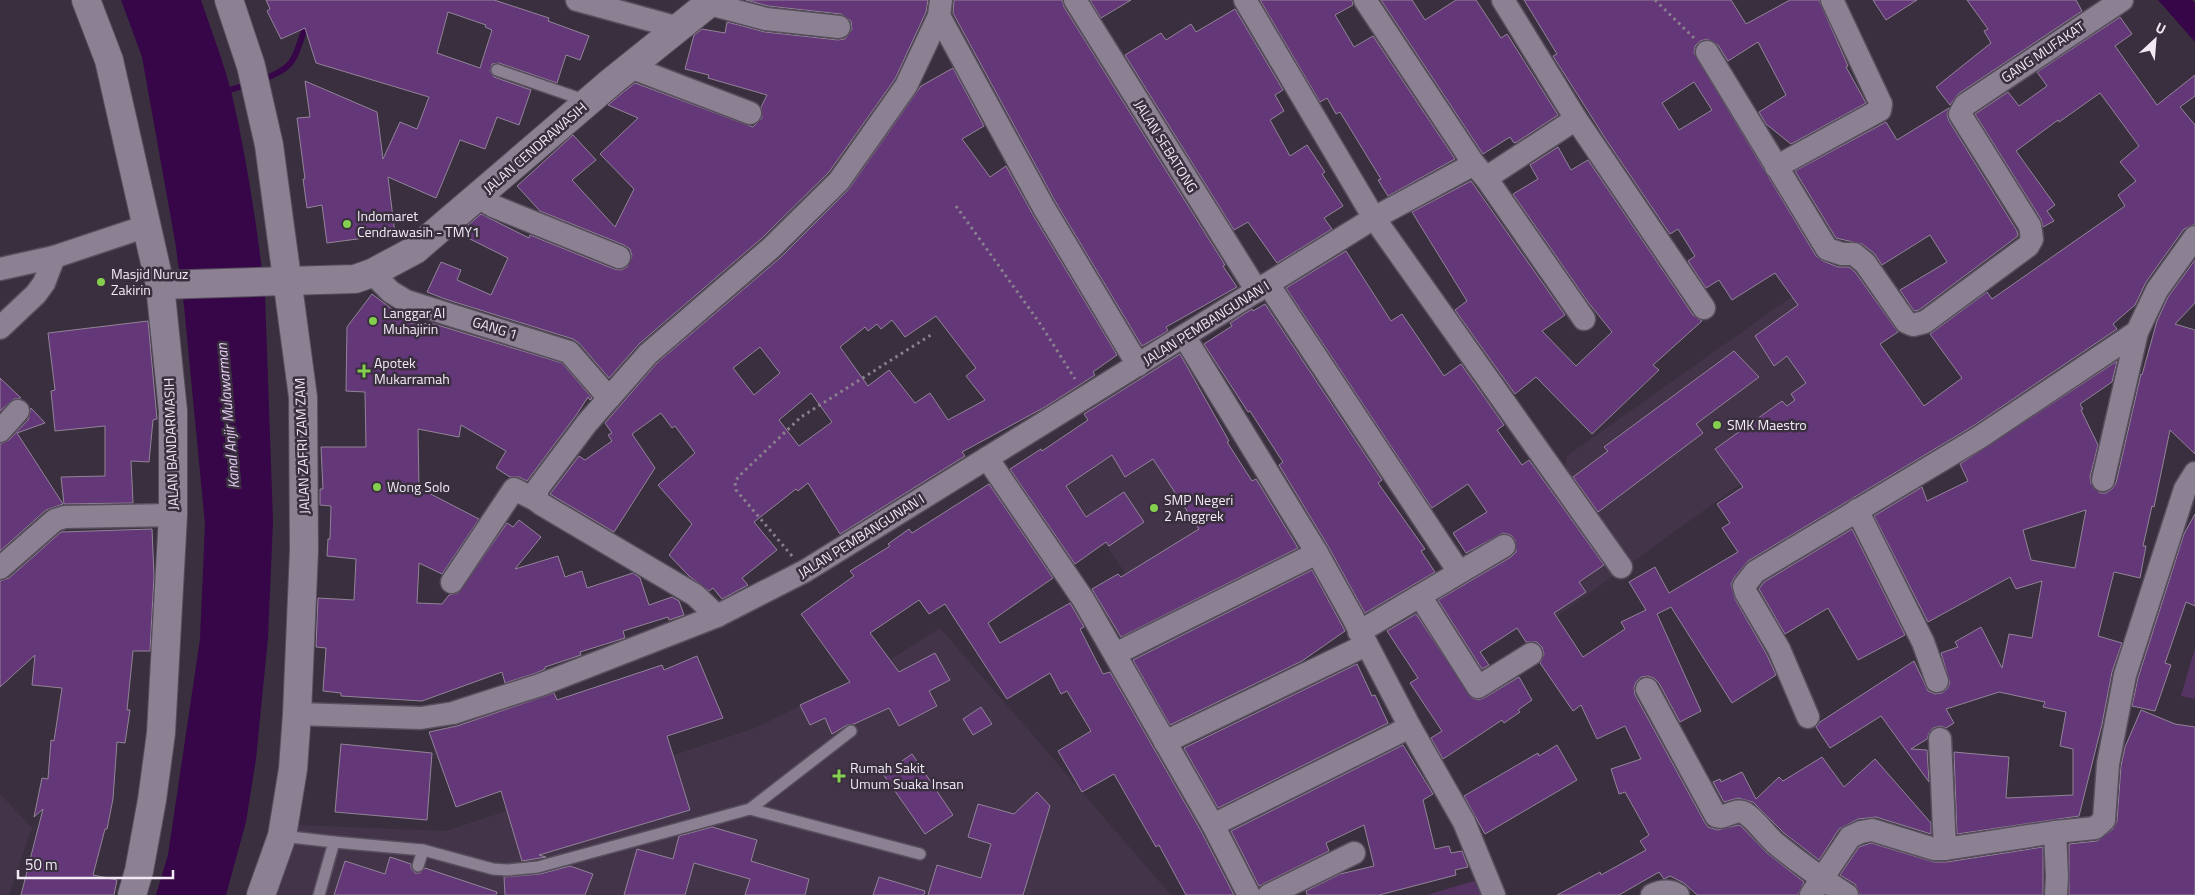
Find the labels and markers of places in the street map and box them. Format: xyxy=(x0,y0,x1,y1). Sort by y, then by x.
place label: Indomaret Cendrawasih - TMY1 xyxy=(357,205,480,242)
marker: Indomaret Cendrawasih - TMY1 xyxy=(341,218,353,230)
place label: Masjid Nuruz Zakirin xyxy=(111,263,188,300)
marker: Masjid Nuruz Zakirin xyxy=(95,276,107,288)
place label: Langgar Al Muhajirin xyxy=(383,302,445,339)
marker: Langgar Al Muhajirin xyxy=(367,315,379,327)
place label: Apotek Mukarramah xyxy=(374,352,450,389)
marker: Apotek Mukarramah xyxy=(358,365,370,377)
place label: SMK Maestro xyxy=(1727,414,1807,435)
marker: SMK Maestro xyxy=(1711,419,1723,431)
place label: Wong Solo xyxy=(387,476,450,497)
marker: Wong Solo xyxy=(371,481,383,493)
place label: SMP Negeri 2 Anggrek xyxy=(1164,489,1233,526)
marker: SMP Negeri 2 Anggrek xyxy=(1148,502,1160,514)
place label: Rumah Sakit Umum Suaka Insan xyxy=(850,757,964,794)
marker: Rumah Sakit Umum Suaka Insan xyxy=(832,769,846,783)

